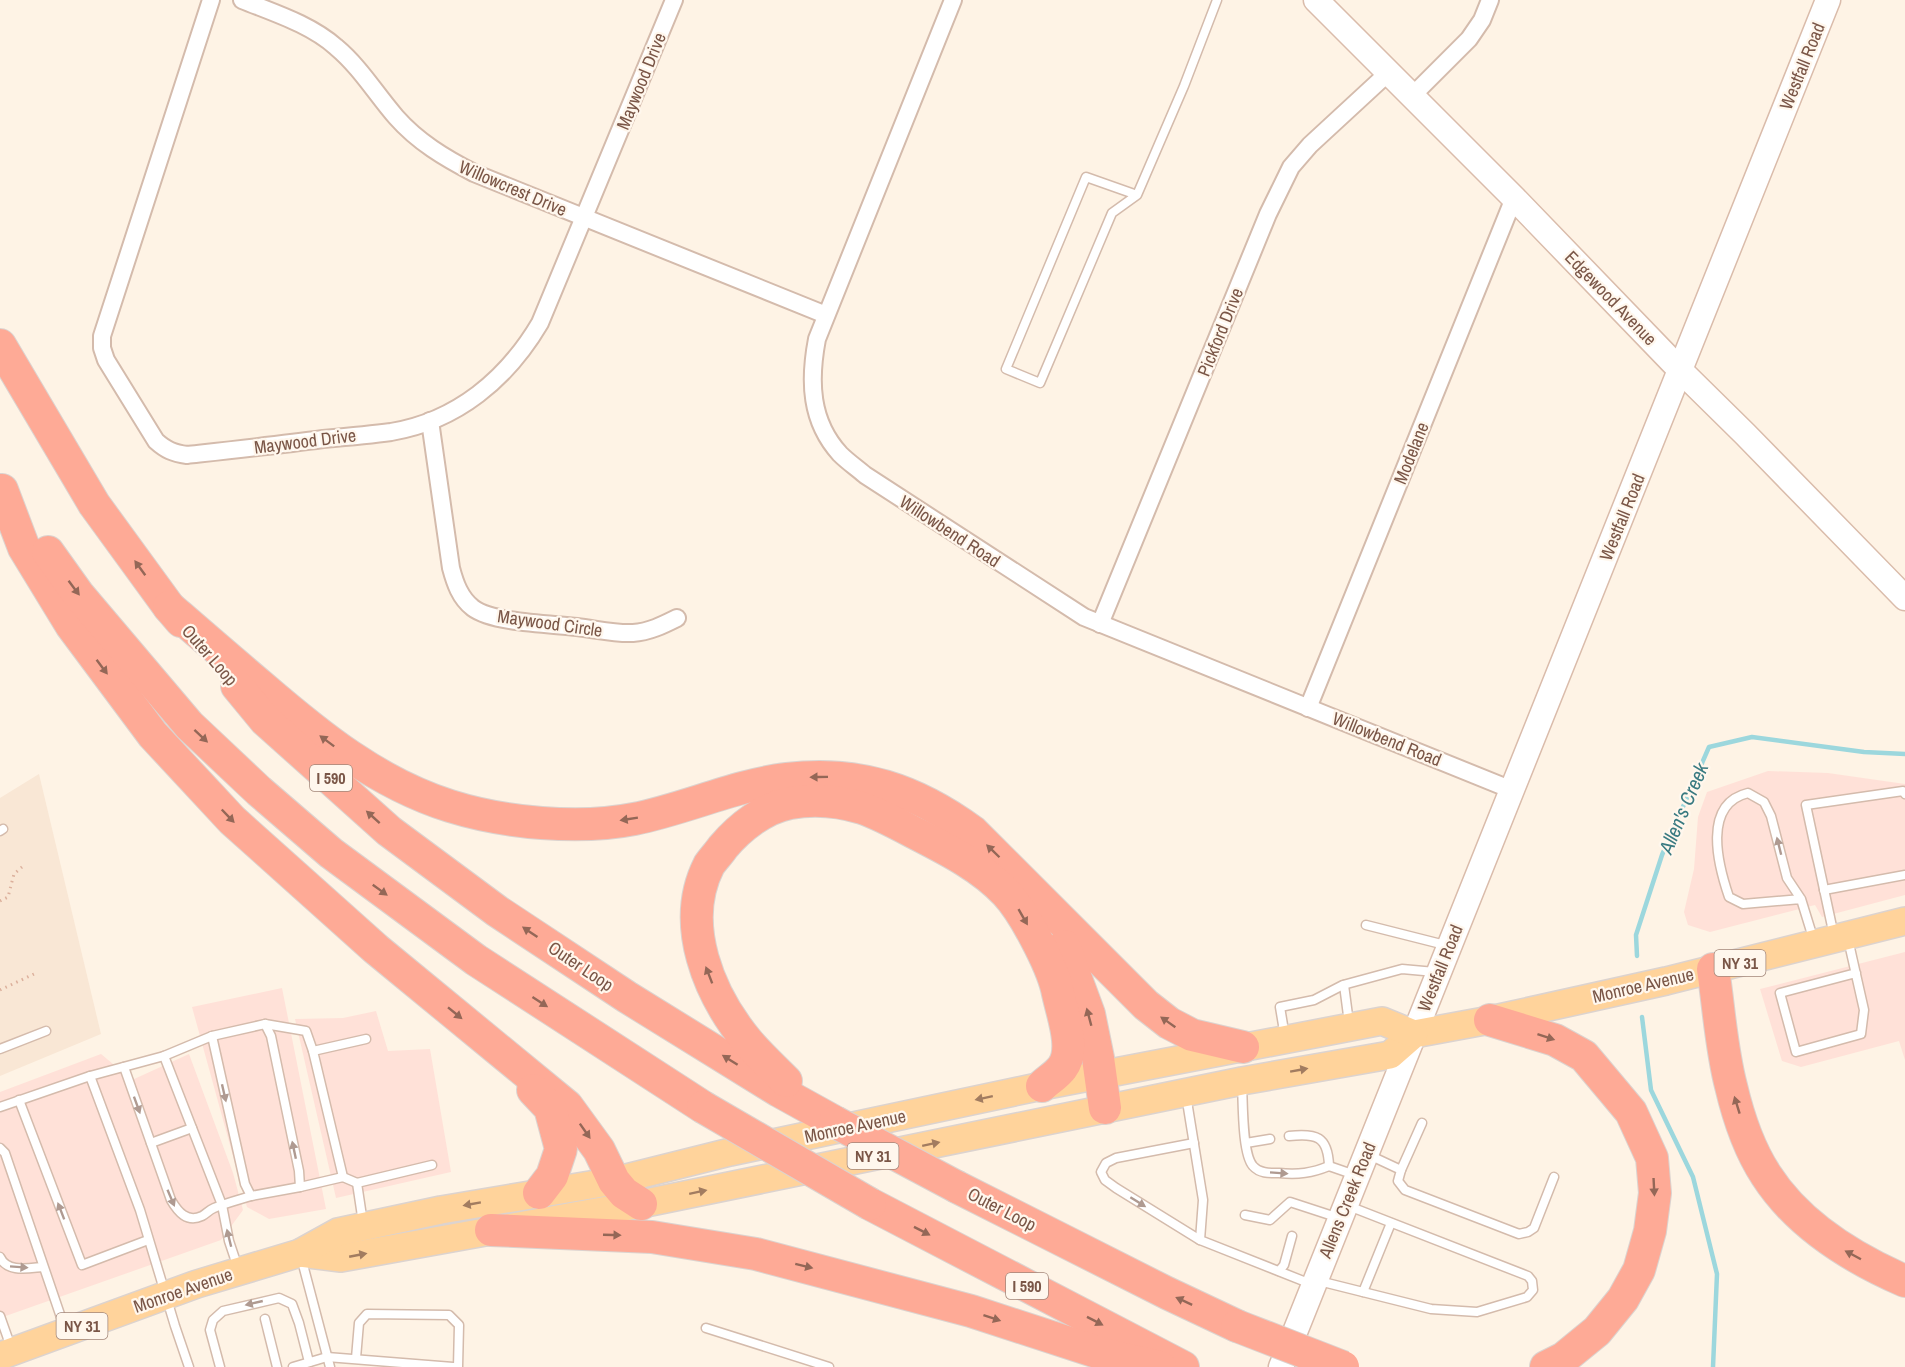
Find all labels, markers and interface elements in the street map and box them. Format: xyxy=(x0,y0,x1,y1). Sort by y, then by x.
street label: Westfall Road xyxy=(1773,19,1831,113)
street label: Maywood Drive xyxy=(610,29,672,133)
street label: Willowcrest Drive xyxy=(455,154,571,222)
street label: Edgewood Avenue xyxy=(1559,245,1663,351)
street label: Pickford Drive xyxy=(1191,284,1249,380)
street label: Modelane xyxy=(1387,418,1435,488)
street label: Maywood Drive xyxy=(253,422,357,460)
street label: Westfall Road xyxy=(1593,470,1651,564)
street label: Willowbend Road xyxy=(895,489,1005,573)
one-way arrow xyxy=(135,560,147,575)
one-way arrow xyxy=(68,579,80,595)
street label: Maywood Circle xyxy=(496,603,604,643)
street label: Outer Loop xyxy=(176,619,244,691)
one-way arrow xyxy=(96,660,108,675)
street label: Willowbend Road xyxy=(1329,706,1445,772)
one-way arrow xyxy=(193,728,207,742)
one-way arrow xyxy=(320,736,335,748)
water label: Allen's Creek xyxy=(1651,758,1715,858)
road number: I 590 xyxy=(310,765,352,791)
one-way arrow xyxy=(810,772,829,782)
one-way arrow xyxy=(221,808,235,822)
one-way arrow xyxy=(366,811,381,824)
one-way arrow xyxy=(620,814,639,823)
one-way arrow xyxy=(1773,837,1783,855)
one-way arrow xyxy=(987,845,1001,859)
one-way arrow xyxy=(372,884,388,896)
one-way arrow xyxy=(1017,909,1028,925)
street label: Westfall Road xyxy=(1411,921,1469,1015)
one-way arrow xyxy=(522,927,538,938)
street label: Outer Loop xyxy=(543,935,619,997)
road number: NY 31 xyxy=(1714,950,1766,976)
street label: Monroe Avenue xyxy=(1590,961,1696,1009)
one-way arrow xyxy=(703,966,713,984)
one-way arrow xyxy=(532,996,548,1007)
one-way arrow xyxy=(447,1006,462,1018)
one-way arrow xyxy=(1083,1008,1093,1026)
one-way arrow xyxy=(1161,1016,1177,1028)
one-way arrow xyxy=(1537,1033,1555,1043)
one-way arrow xyxy=(722,1055,738,1066)
one-way arrow xyxy=(1290,1066,1309,1075)
one-way arrow xyxy=(220,1084,230,1102)
one-way arrow xyxy=(975,1094,994,1103)
one-way arrow xyxy=(133,1096,143,1114)
one-way arrow xyxy=(1732,1096,1741,1114)
street label: Monroe Avenue xyxy=(802,1103,908,1149)
one-way arrow xyxy=(579,1123,591,1139)
street label: Allens Creek Road xyxy=(1312,1138,1382,1263)
one-way arrow xyxy=(921,1139,940,1148)
one-way arrow xyxy=(289,1140,299,1159)
road number: NY 31 xyxy=(848,1143,898,1169)
one-way arrow xyxy=(1270,1168,1289,1178)
one-way arrow xyxy=(1650,1177,1659,1196)
street label: Outer Loop xyxy=(963,1181,1041,1237)
one-way arrow xyxy=(689,1187,708,1196)
one-way arrow xyxy=(166,1189,176,1207)
one-way arrow xyxy=(1130,1196,1146,1207)
one-way arrow xyxy=(462,1200,481,1209)
one-way arrow xyxy=(56,1201,66,1219)
one-way arrow xyxy=(914,1226,931,1236)
one-way arrow xyxy=(223,1229,233,1247)
one-way arrow xyxy=(603,1231,622,1240)
one-way arrow xyxy=(348,1250,367,1259)
one-way arrow xyxy=(1844,1250,1861,1260)
street label: Monroe Avenue xyxy=(130,1261,236,1319)
one-way arrow xyxy=(795,1261,814,1271)
one-way arrow xyxy=(10,1262,29,1272)
road number: I 590 xyxy=(1006,1273,1048,1299)
one-way arrow xyxy=(1175,1297,1192,1306)
one-way arrow xyxy=(245,1299,264,1309)
road number: NY 31 xyxy=(56,1313,107,1339)
one-way arrow xyxy=(983,1313,1001,1323)
one-way arrow xyxy=(1086,1316,1104,1326)

